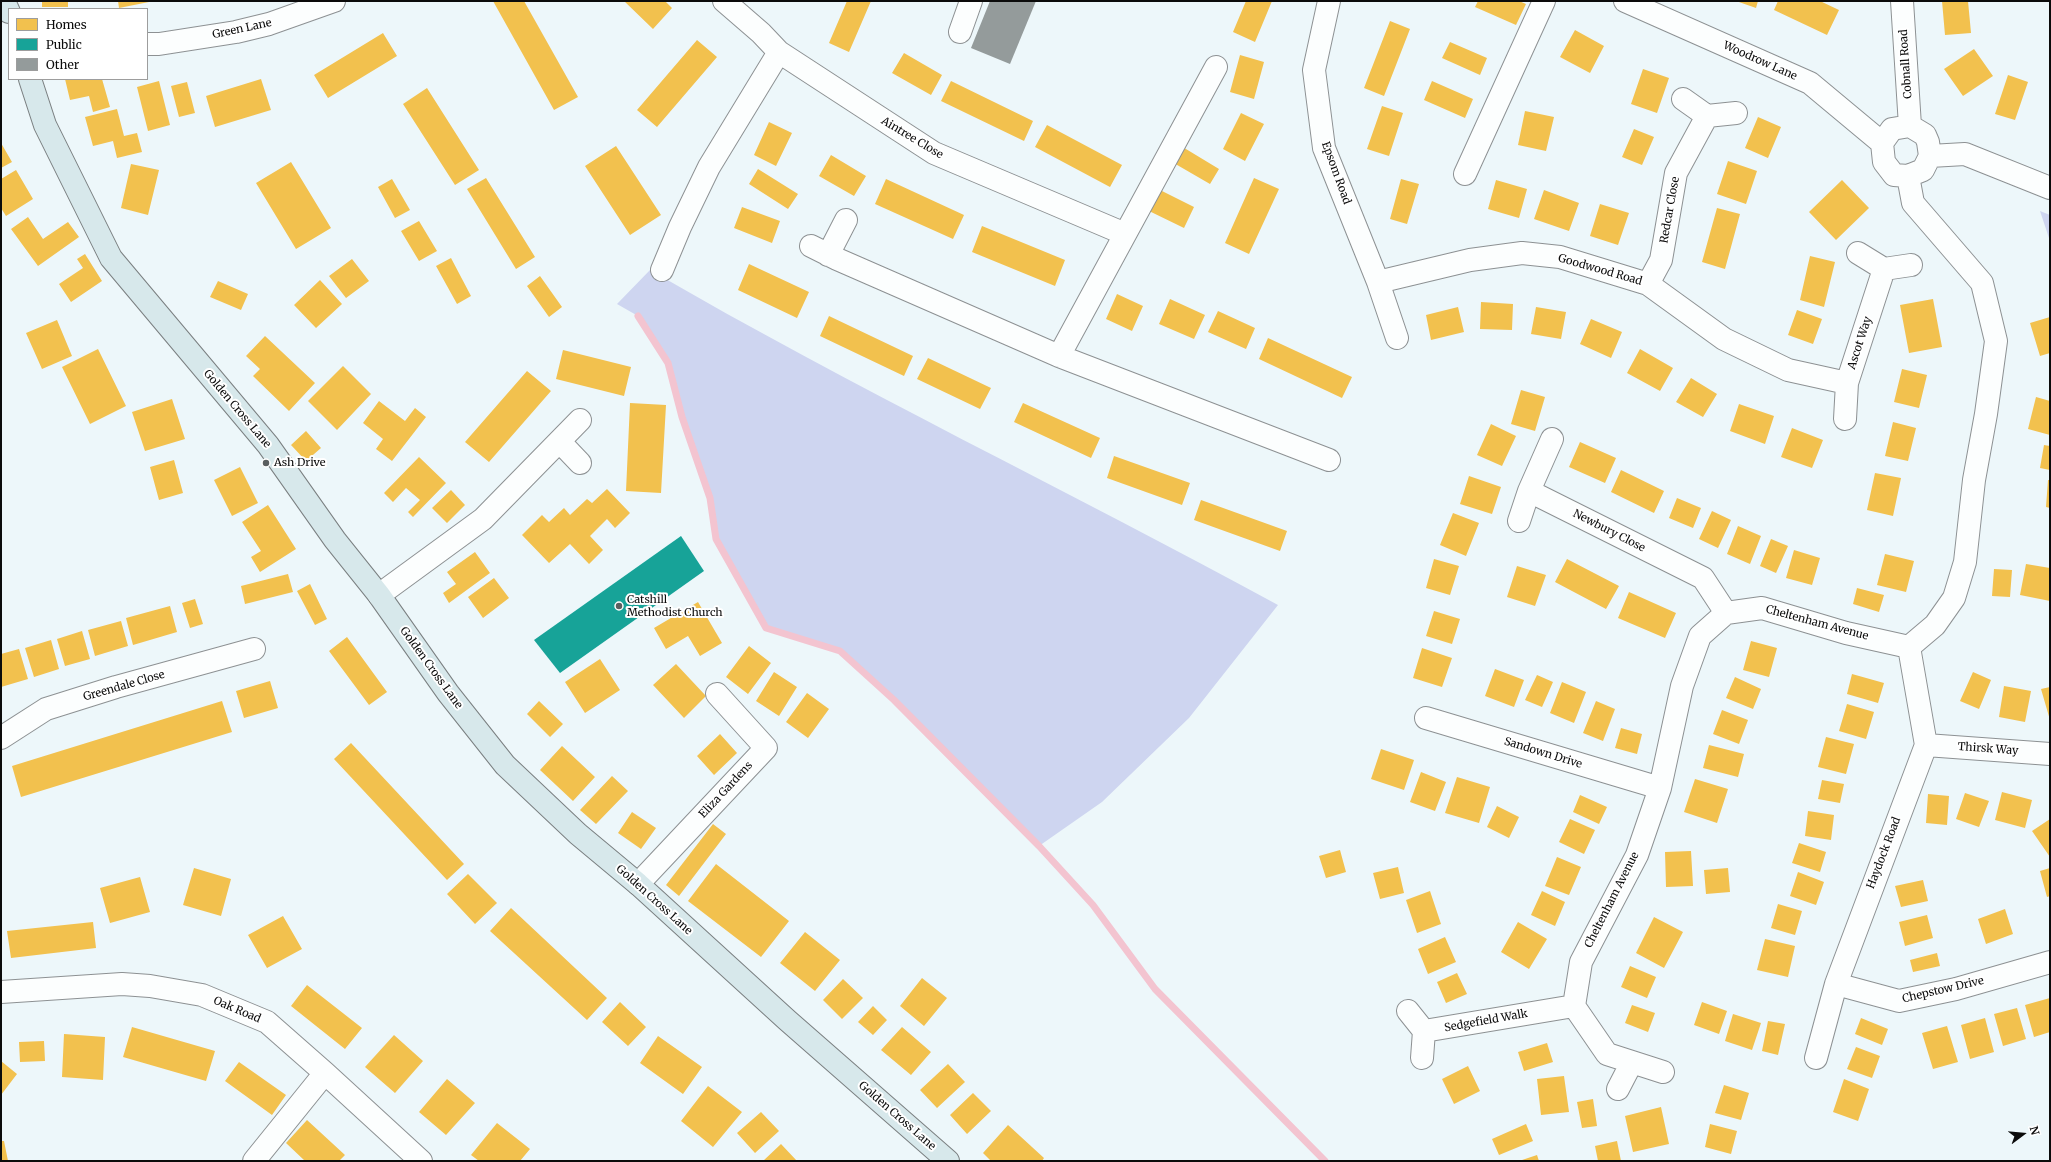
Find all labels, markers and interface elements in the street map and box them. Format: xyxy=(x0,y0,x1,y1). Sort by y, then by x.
legend xyxy=(8,8,148,80)
street label: Green Lane xyxy=(211,16,273,42)
text: Homes xyxy=(46,17,87,32)
street label: Cobnall Road xyxy=(1897,29,1915,99)
text: Public xyxy=(46,37,82,52)
street label: Woodrow Lane xyxy=(1721,39,1799,83)
text: Other xyxy=(46,57,79,72)
street label: Aintree Close xyxy=(879,114,945,162)
street label: Epsom Road xyxy=(1319,140,1353,206)
street label: Redcar Close xyxy=(1658,176,1682,244)
street label: Goodwood Road xyxy=(1556,252,1644,288)
street label: Ascot Way xyxy=(1845,315,1875,371)
street label: Golden Cross Lane xyxy=(200,367,274,451)
place label: Ash Drive xyxy=(274,456,325,470)
marker: Ash Drive xyxy=(261,458,271,468)
street label: Newbury Close xyxy=(1571,507,1647,555)
place label: Catshill Methodist Church xyxy=(627,593,723,619)
marker: Catshill Methodist Church xyxy=(614,601,624,611)
street label: Cheltenham Avenue xyxy=(1764,603,1870,643)
street label: Golden Cross Lane xyxy=(397,625,465,711)
street label: Greendale Close xyxy=(82,668,166,704)
street label: Sandown Drive xyxy=(1502,735,1584,771)
street label: Thirsk Way xyxy=(1957,740,2019,758)
street label: Eliza Gardens xyxy=(696,759,756,821)
street label: Haydock Road xyxy=(1864,815,1904,891)
street label: Cheltenham Avenue xyxy=(1582,850,1642,950)
street label: Golden Cross Lane xyxy=(613,862,695,938)
street label: Chepstow Drive xyxy=(1901,974,1985,1006)
street label: Oak Road xyxy=(211,994,263,1026)
street label: Sedgefield Walk xyxy=(1443,1007,1529,1035)
street label: Golden Cross Lane xyxy=(856,1079,938,1153)
north arrow xyxy=(2003,1114,2043,1154)
text: N xyxy=(2027,1125,2042,1137)

